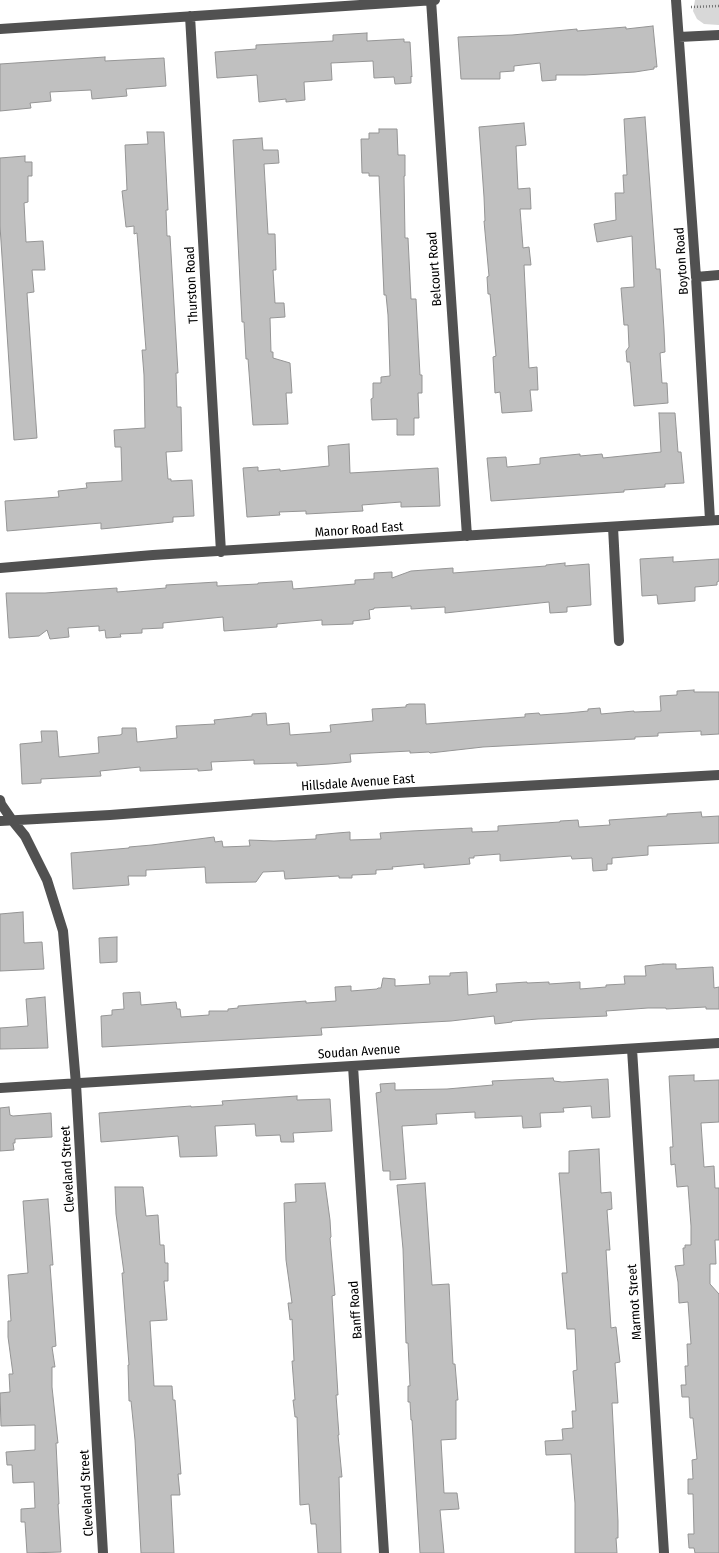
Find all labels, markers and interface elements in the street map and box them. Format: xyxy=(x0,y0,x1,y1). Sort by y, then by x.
street label: Boyton Road xyxy=(672,227,692,295)
street label: Belcourt Road xyxy=(425,231,445,307)
street label: Thurston Road xyxy=(182,246,202,324)
street label: Manor Road East xyxy=(314,519,404,541)
street label: Hillsdale Avenue East xyxy=(301,771,415,795)
street label: Soudan Avenue xyxy=(317,1041,401,1063)
street label: Cleveland Street xyxy=(58,1125,78,1213)
street label: Marmot Street xyxy=(625,1263,645,1341)
street label: Banff Road xyxy=(346,1280,366,1340)
street label: Cleveland Street xyxy=(77,1449,97,1537)

